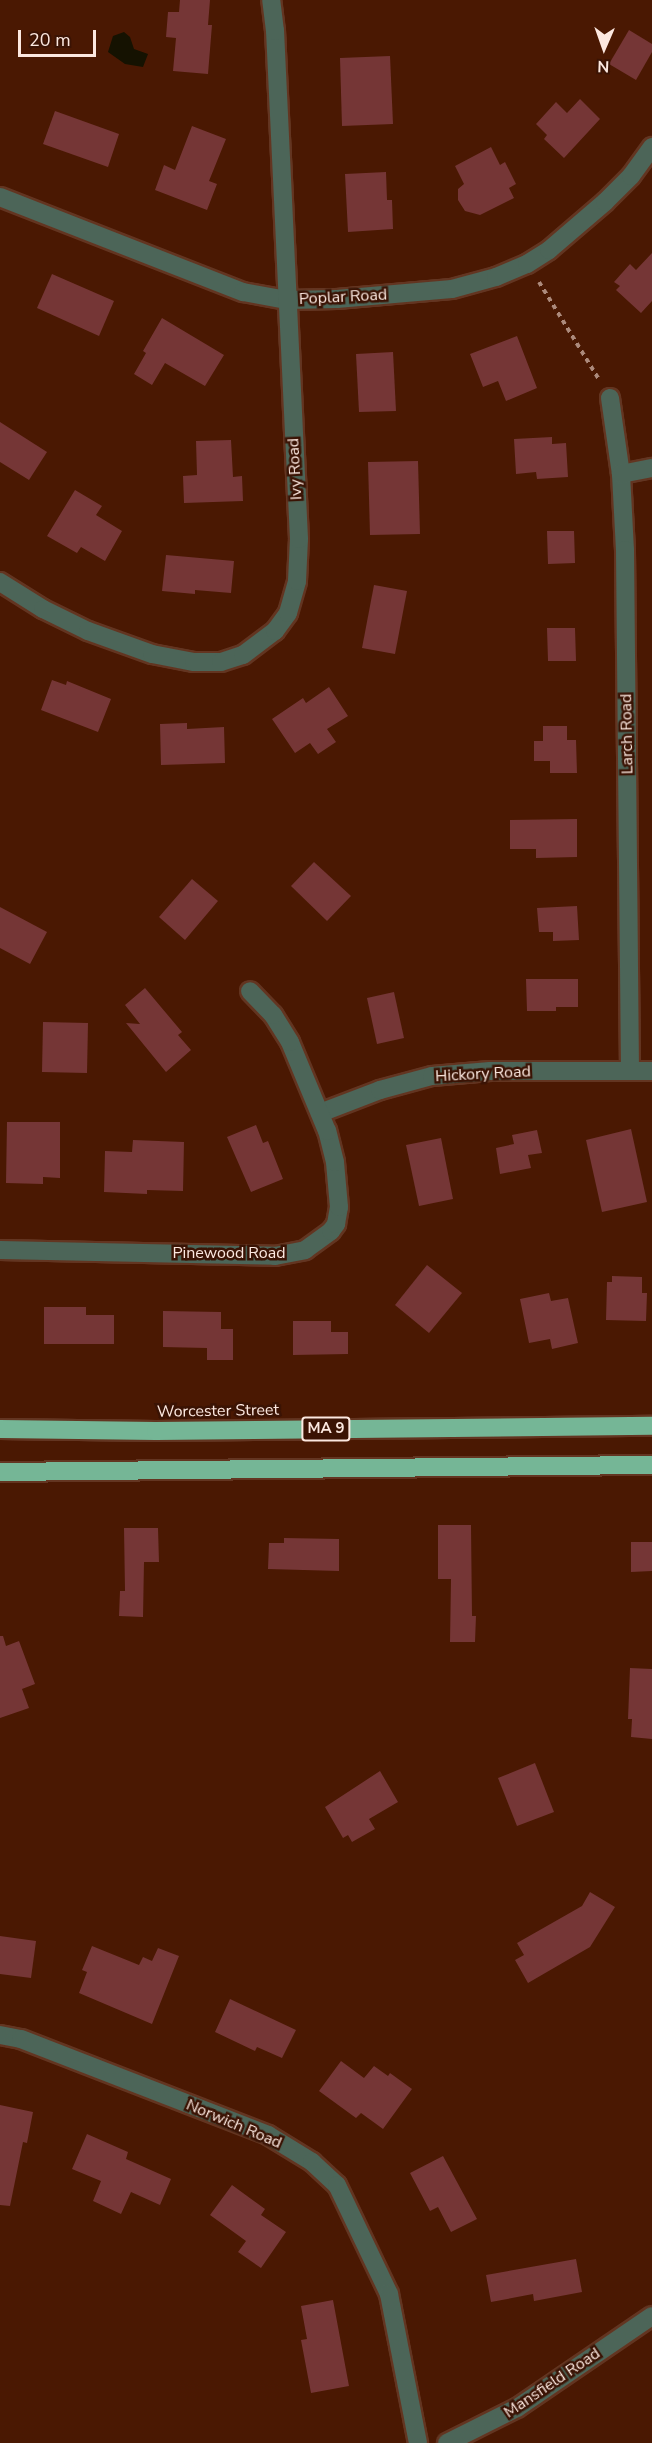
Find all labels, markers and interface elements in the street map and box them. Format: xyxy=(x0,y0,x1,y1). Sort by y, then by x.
scale bar xyxy=(21,18,99,56)
north arrow xyxy=(574,18,634,78)
text: 20 m xyxy=(29,28,71,52)
text: N xyxy=(597,55,610,77)
street label: Poplar Road xyxy=(298,285,388,309)
street label: Ivy Road xyxy=(284,437,306,501)
street label: Larch Road xyxy=(617,694,637,774)
street label: Hickory Road xyxy=(435,1062,531,1086)
street label: Pinewood Road xyxy=(172,1243,286,1263)
street label: Worcester Street xyxy=(157,1400,279,1422)
road number: MA 9 xyxy=(300,1417,352,1441)
street label: Norwich Road xyxy=(183,2095,285,2153)
street label: Mansfield Road xyxy=(500,2344,604,2422)

